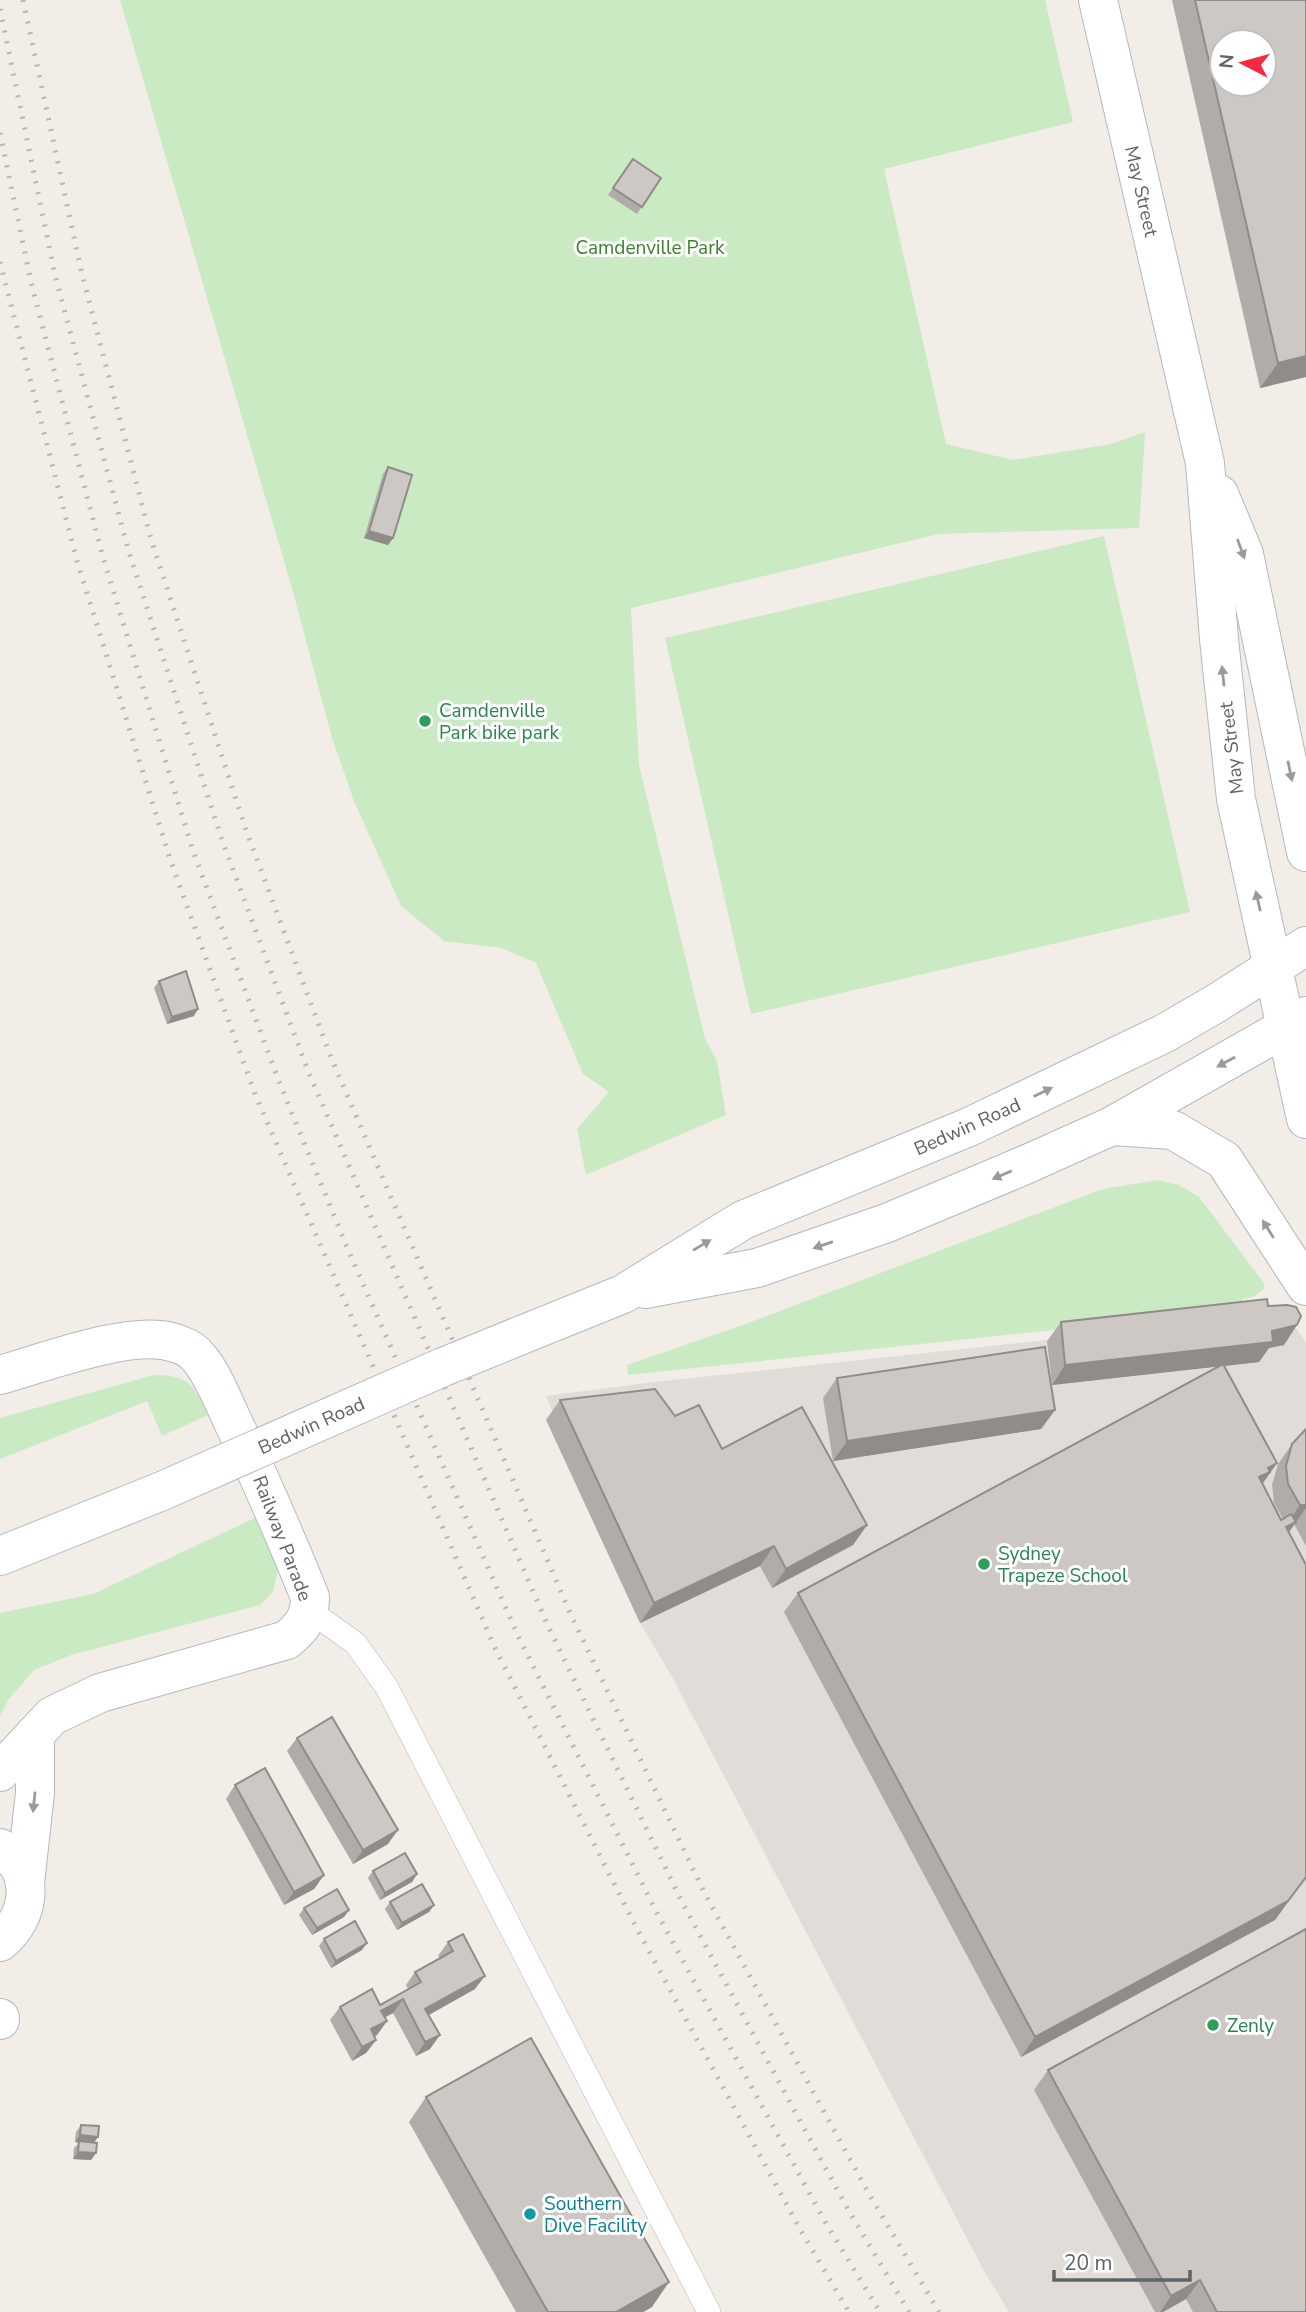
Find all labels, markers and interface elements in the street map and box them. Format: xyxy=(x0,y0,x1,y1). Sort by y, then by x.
north arrow xyxy=(1208,28,1278,98)
text: N xyxy=(1213,53,1241,70)
street label: May Street xyxy=(1118,143,1164,240)
park label: Camdenville Park xyxy=(576,235,725,261)
one-way arrow xyxy=(1236,539,1247,560)
one-way arrow xyxy=(1217,665,1228,687)
place label: Camdenville Park bike park xyxy=(439,698,560,746)
street label: May Street xyxy=(1213,700,1251,795)
marker: Camdenville Park bike park xyxy=(417,713,433,729)
one-way arrow xyxy=(1284,760,1295,782)
one-way arrow xyxy=(1252,890,1263,912)
one-way arrow xyxy=(1217,1056,1236,1068)
one-way arrow xyxy=(1033,1086,1053,1097)
street label: Bedwin Road xyxy=(910,1092,1025,1162)
one-way arrow xyxy=(991,1170,1012,1181)
one-way arrow xyxy=(1262,1219,1275,1239)
one-way arrow xyxy=(692,1239,711,1252)
one-way arrow xyxy=(812,1240,833,1251)
street label: Bedwin Road xyxy=(254,1391,369,1461)
street label: Railway Parade xyxy=(246,1472,318,1605)
place label: Sydney Trapeze School xyxy=(998,1541,1128,1589)
marker: Sydney Trapeze School xyxy=(976,1556,992,1572)
one-way arrow xyxy=(28,1791,39,1813)
place label: Zenly xyxy=(1227,2013,1274,2039)
marker: Zenly xyxy=(1205,2017,1221,2033)
place label: Southern Dive Facility xyxy=(544,2191,647,2239)
marker: Southern Dive Facility xyxy=(522,2206,538,2222)
scale bar xyxy=(1054,2238,1190,2282)
text: 20 m xyxy=(1064,2249,1113,2277)

